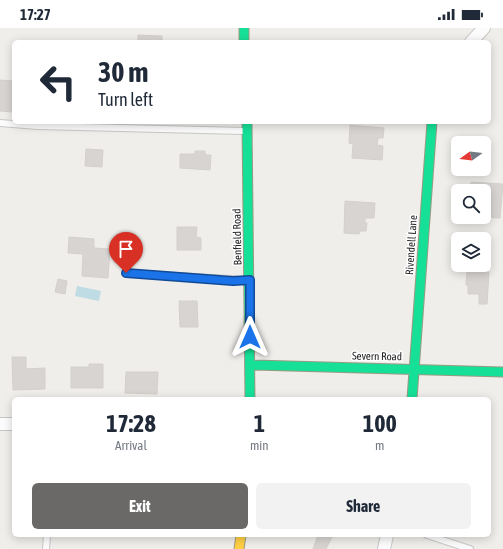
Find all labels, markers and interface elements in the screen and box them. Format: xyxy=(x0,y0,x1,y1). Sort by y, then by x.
text: 17:27 xyxy=(20,6,51,23)
icon: left xyxy=(32,56,84,108)
text: 30 m xyxy=(98,56,148,88)
text: Turn left xyxy=(98,89,153,110)
north arrow xyxy=(451,136,491,176)
map controls xyxy=(451,136,491,272)
button: search xyxy=(451,184,491,224)
street label: Benfield Road xyxy=(231,209,243,265)
street label: Rivendell Lane xyxy=(403,215,419,275)
pin xyxy=(109,232,143,273)
button: layers xyxy=(451,232,491,272)
icon: arrive xyxy=(115,238,137,260)
position arrow xyxy=(229,316,271,358)
street label: Severn Road xyxy=(352,350,402,362)
text: 17:28 xyxy=(106,410,156,437)
text: 1 xyxy=(254,410,265,437)
text: 100 xyxy=(363,410,397,437)
text: Arrival xyxy=(115,438,147,453)
text: min xyxy=(250,438,269,453)
text: m xyxy=(375,438,384,453)
button: Exit xyxy=(32,483,248,529)
button: Share xyxy=(256,483,471,529)

